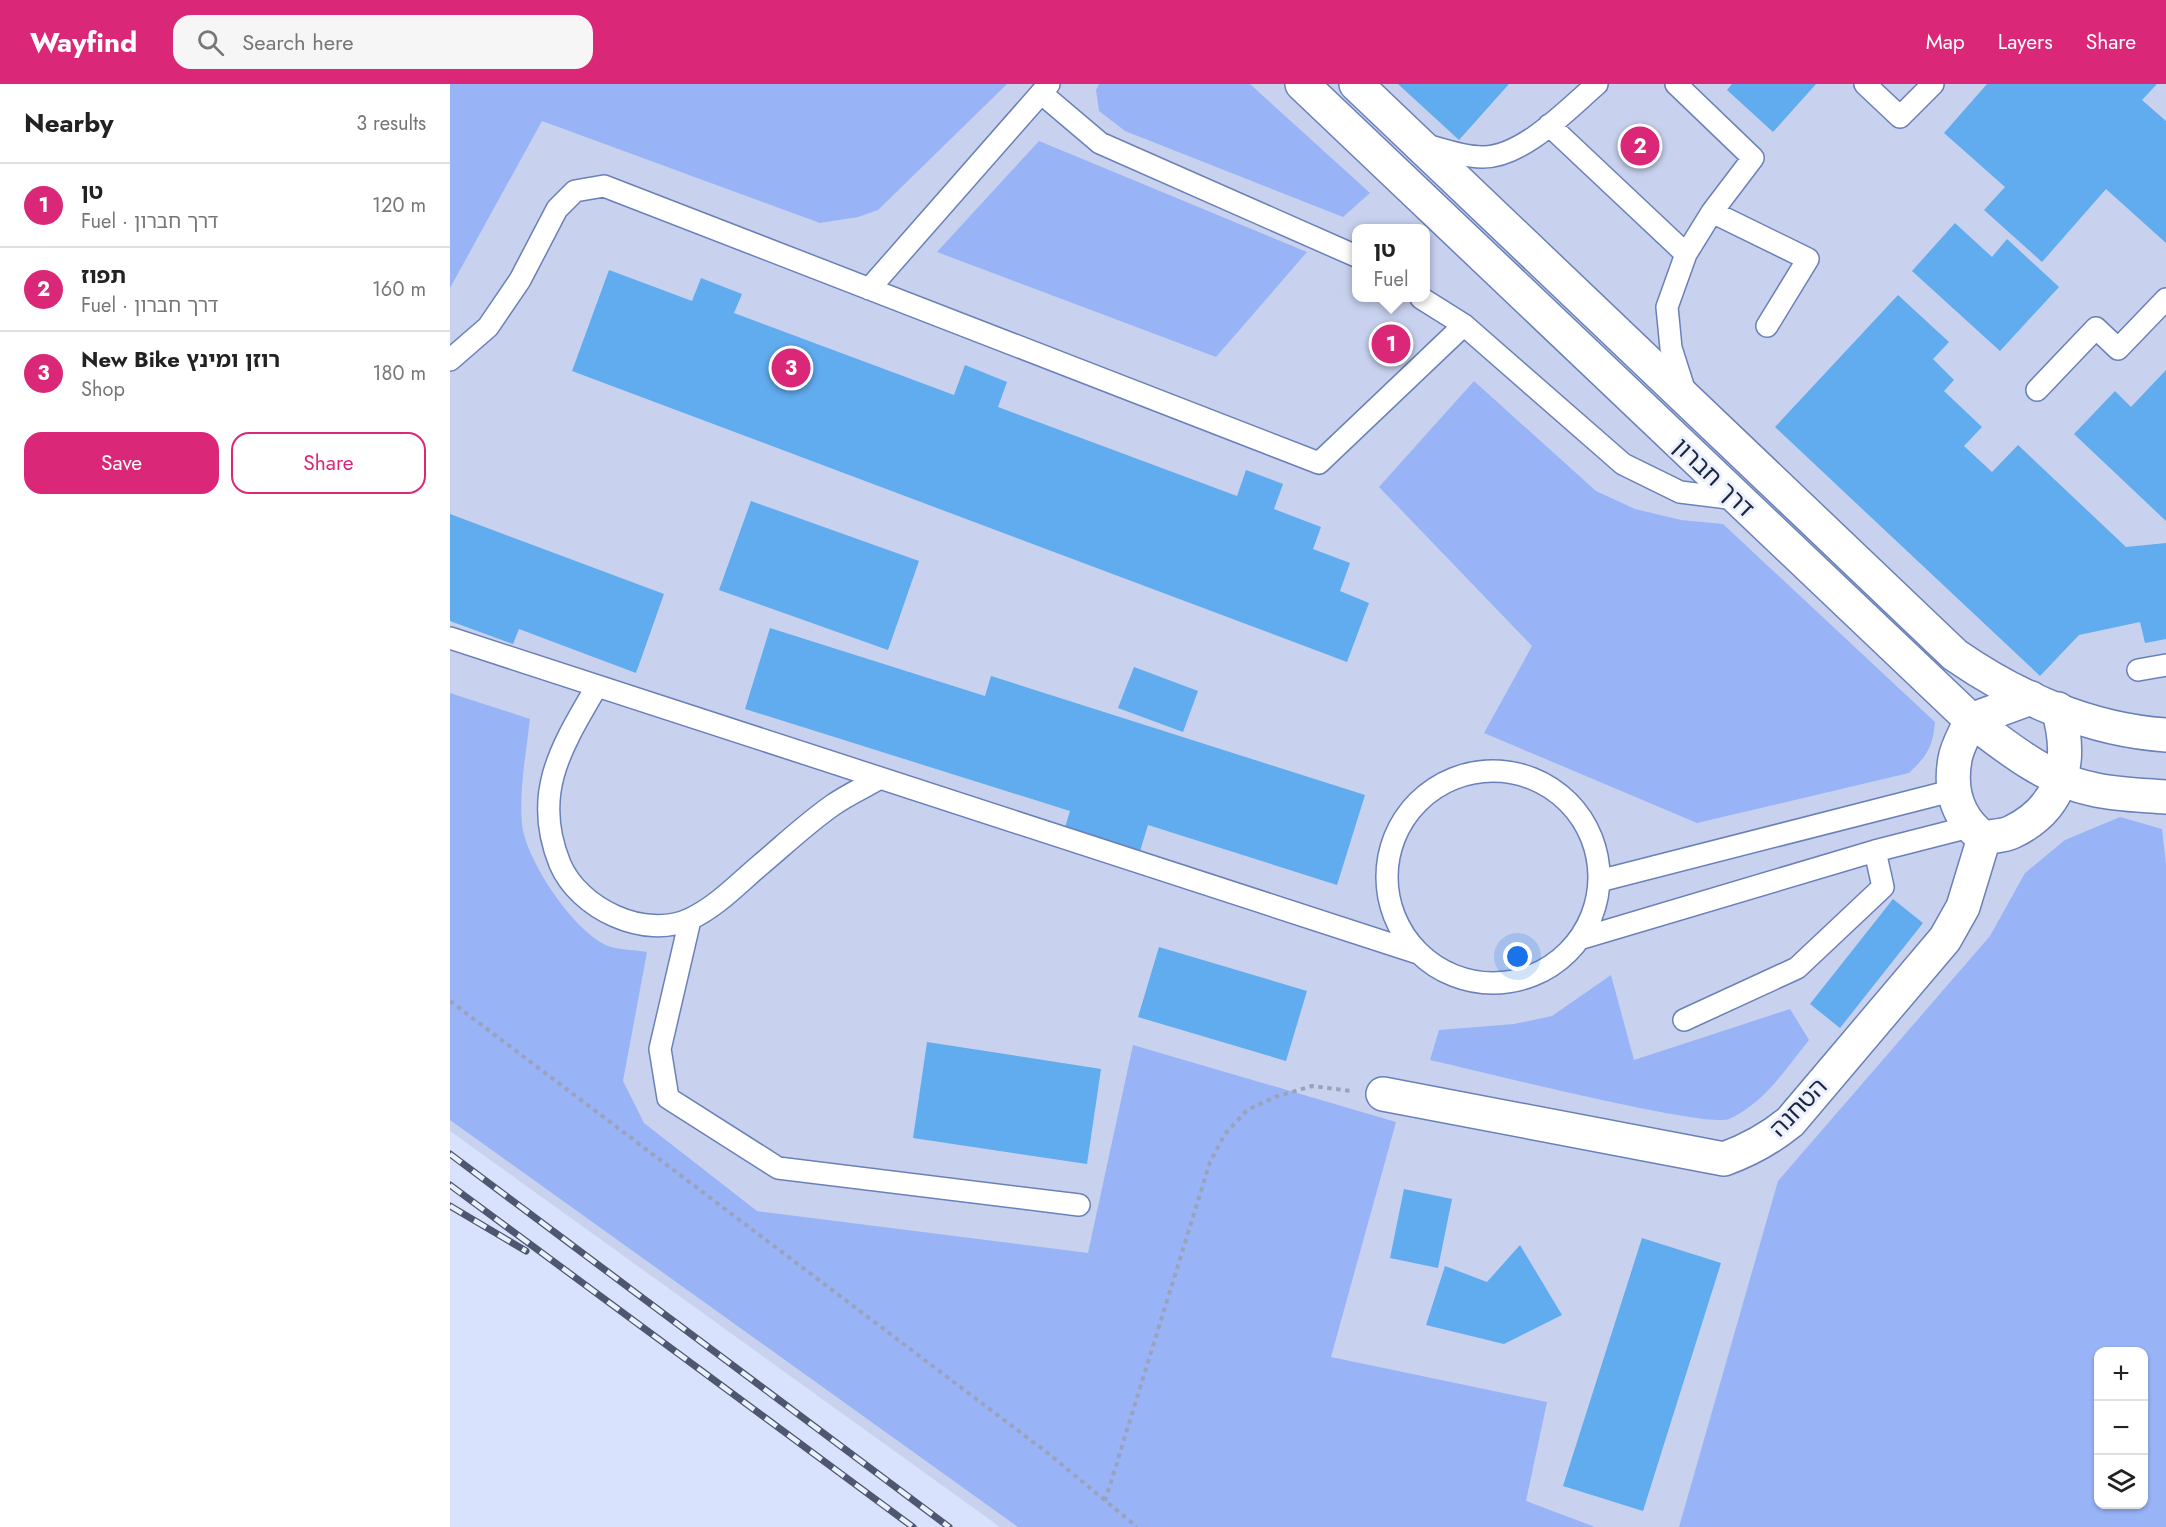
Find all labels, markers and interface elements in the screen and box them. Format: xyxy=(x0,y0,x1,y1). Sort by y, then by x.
search box xyxy=(173,15,593,69)
text: Wayfind xyxy=(30,22,137,63)
icon: search xyxy=(194,26,227,59)
text: Search here xyxy=(242,26,354,58)
text: Map xyxy=(1926,27,1965,57)
text: Layers xyxy=(1998,27,2053,57)
text: Share xyxy=(2086,27,2136,57)
text: Nearby xyxy=(24,104,113,142)
text: 3 results xyxy=(356,109,426,138)
pin: 2 xyxy=(1620,124,1660,168)
text: טן xyxy=(81,175,103,207)
text: 1 xyxy=(38,191,49,220)
text: 120 m xyxy=(372,191,426,220)
text: Fuel · דרך חברון xyxy=(81,207,218,236)
popup xyxy=(1352,224,1430,302)
text: טן xyxy=(1374,233,1396,265)
text: תפוז xyxy=(81,259,126,291)
text: Fuel xyxy=(1374,265,1409,294)
text: 2 xyxy=(37,275,50,304)
text: 160 m xyxy=(372,275,426,304)
text: Fuel · דרך חברון xyxy=(81,291,218,320)
pin: 1 xyxy=(1372,322,1410,366)
text: New Bike רוזן ומינץ xyxy=(81,343,280,375)
pin: 3 xyxy=(772,346,810,390)
text: 3 xyxy=(37,359,50,388)
text: 180 m xyxy=(372,359,426,388)
text: Shop xyxy=(81,375,125,404)
street label: דרך חברון xyxy=(1665,429,1763,525)
button: Save xyxy=(24,432,219,494)
button: Share xyxy=(231,432,426,494)
your location xyxy=(1503,942,1532,971)
street label: הטחנה xyxy=(1761,1070,1835,1144)
map controls xyxy=(2094,1347,2148,1509)
button: + xyxy=(2094,1347,2148,1401)
button: − xyxy=(2094,1401,2148,1455)
button: layers xyxy=(2094,1455,2148,1509)

